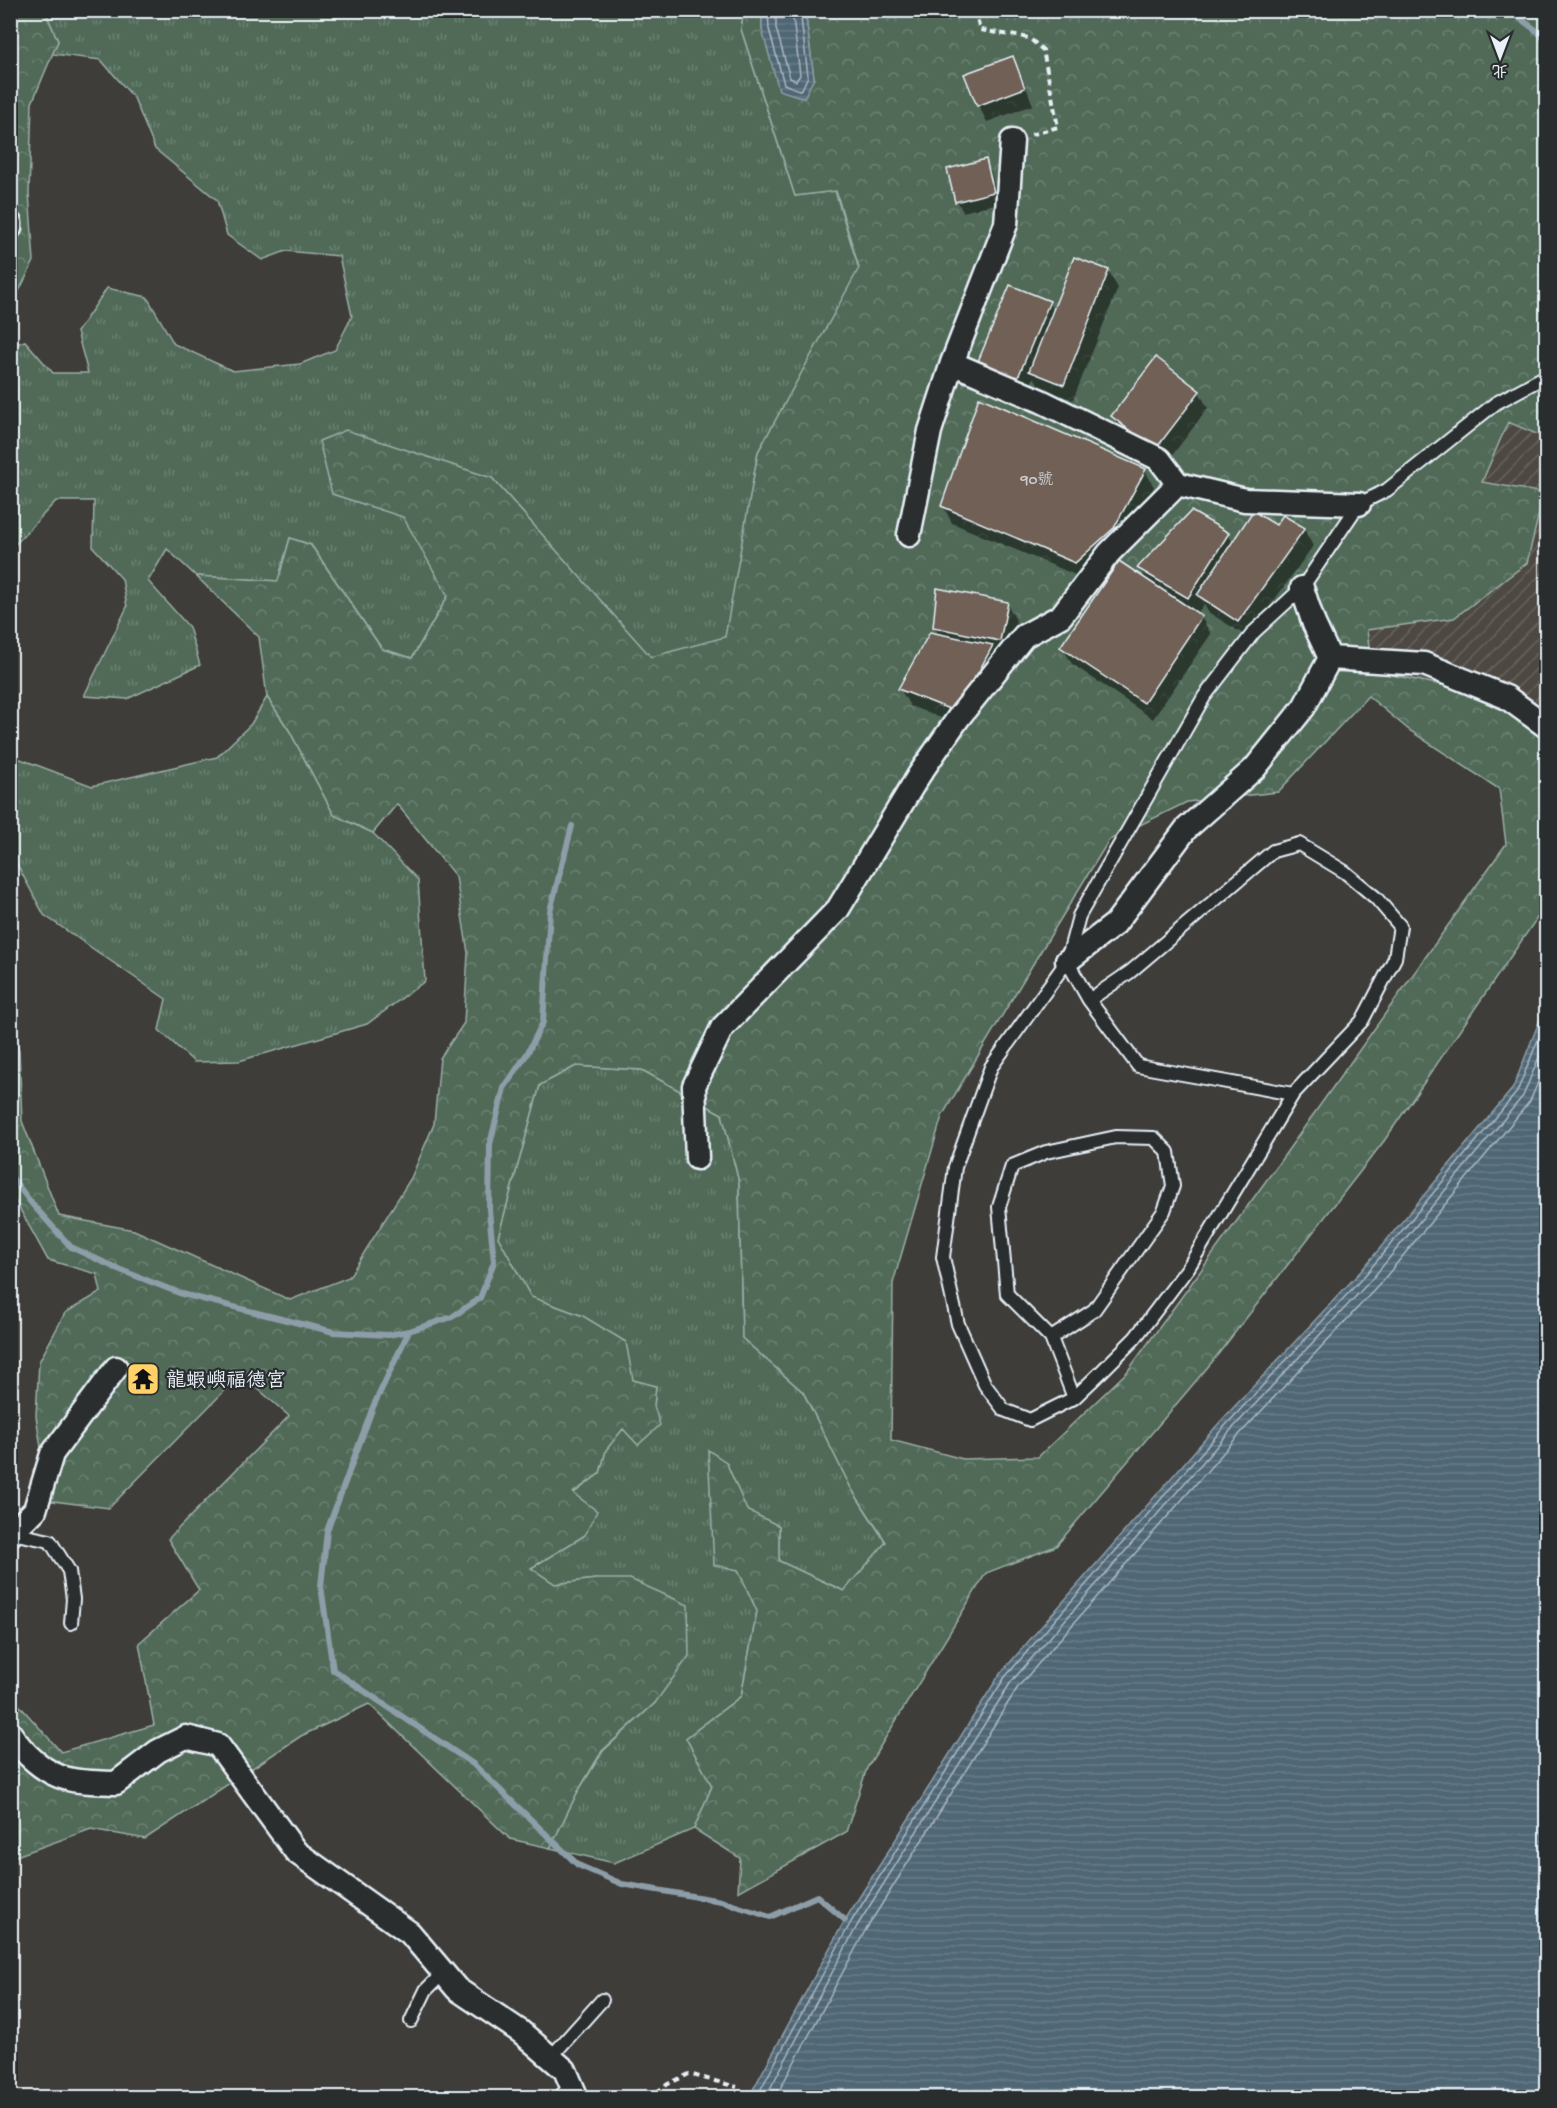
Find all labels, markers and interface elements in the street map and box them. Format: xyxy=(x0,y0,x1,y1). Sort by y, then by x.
north arrow xyxy=(1470,27,1530,87)
text: 北 xyxy=(1492,59,1508,79)
house number: 90號 xyxy=(1019,471,1054,491)
temple icon: 龍蝦嶼福德宮 xyxy=(125,1361,161,1397)
place label: 龍蝦嶼福德宮 xyxy=(166,1369,286,1394)

